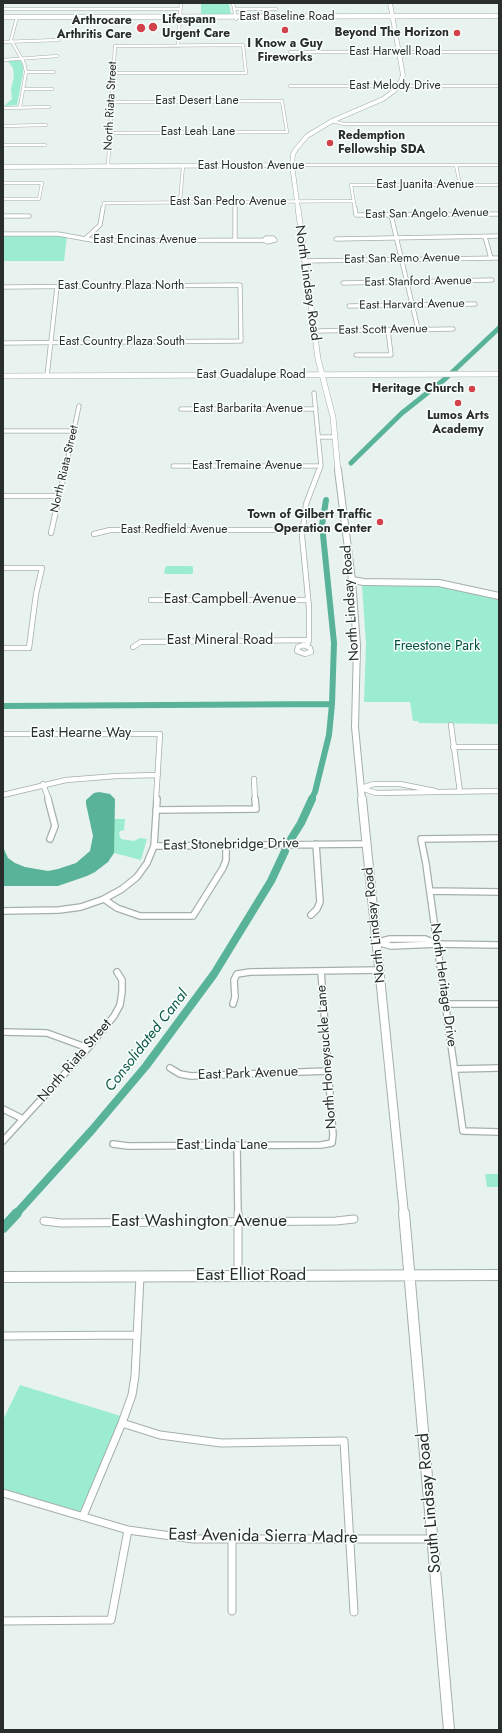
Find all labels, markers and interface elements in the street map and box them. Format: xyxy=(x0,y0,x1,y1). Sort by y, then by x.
street label: East Baseline Road xyxy=(239,10,335,24)
place label: Lifespann Urgent Care xyxy=(162,13,230,41)
place label: Arthrocare Arthritis Care xyxy=(57,14,132,42)
marker: Lifespann Urgent Care xyxy=(147,21,159,33)
marker: Arthrocare Arthritis Care xyxy=(135,22,147,34)
marker: I Know a Guy Fireworks xyxy=(280,25,290,35)
place label: Beyond The Horizon xyxy=(334,26,449,40)
marker: Beyond The Horizon xyxy=(452,28,462,38)
place label: I Know a Guy Fireworks xyxy=(247,37,323,65)
street label: East Harwell Road xyxy=(349,45,441,59)
street label: North Riata Street xyxy=(101,61,121,151)
street label: East Melody Drive xyxy=(349,79,441,93)
street label: East Desert Lane xyxy=(155,94,239,108)
street label: East Leah Lane xyxy=(161,125,235,139)
place label: Redemption Fellowship SDA xyxy=(338,129,425,157)
marker: Redemption Fellowship SDA xyxy=(325,138,335,148)
street label: East Houston Avenue xyxy=(198,159,304,173)
street label: East Juanita Avenue xyxy=(376,178,474,192)
street label: East San Pedro Avenue xyxy=(170,195,286,209)
street label: East San Angelo Avenue xyxy=(365,206,489,222)
street label: North Lindsay Road xyxy=(291,224,323,342)
street label: East Encinas Avenue xyxy=(93,233,197,247)
street label: East San Remo Avenue xyxy=(344,251,460,267)
street label: East Stanford Avenue xyxy=(364,274,472,290)
street label: East Country Plaza North xyxy=(58,279,184,293)
street label: East Harvard Avenue xyxy=(359,297,465,313)
street label: East Scott Avenue xyxy=(338,322,428,338)
street label: East Country Plaza South xyxy=(59,335,185,349)
street label: East Guadalupe Road xyxy=(196,368,306,382)
place label: Heritage Church xyxy=(372,382,464,396)
marker: Heritage Church xyxy=(467,384,477,394)
marker: Lumos Arts Academy xyxy=(453,398,463,408)
street label: East Barbarita Avenue xyxy=(193,402,303,416)
place label: Lumos Arts Academy xyxy=(427,409,489,437)
street label: North Riata Street xyxy=(48,424,82,514)
street label: East Tremaine Avenue xyxy=(192,459,302,473)
place label: Town of Gilbert Traffic Operation Center xyxy=(248,508,372,536)
marker: Town of Gilbert Traffic Operation Center xyxy=(375,517,385,527)
street label: East Redfield Avenue xyxy=(121,523,227,537)
street label: North Lindsay Road xyxy=(339,544,363,662)
street label: East Campbell Avenue xyxy=(164,592,296,608)
street label: East Mineral Road xyxy=(167,633,273,649)
park label: Freestone Park xyxy=(394,639,480,655)
street label: East Hearne Way xyxy=(31,726,131,742)
street label: East Stonebridge Drive xyxy=(163,835,299,855)
street label: North Lindsay Road xyxy=(361,866,389,984)
street label: North Heritage Drive xyxy=(426,922,460,1048)
street label: North Honeysuckle Lane xyxy=(314,984,340,1130)
water label: Consolidated Canal xyxy=(102,986,192,1096)
street label: North Riata Street xyxy=(35,1016,115,1106)
street label: East Park Avenue xyxy=(198,1064,298,1084)
street label: East Linda Lane xyxy=(176,1138,268,1154)
street label: East Washington Avenue xyxy=(111,1212,287,1232)
street label: East Elliot Road xyxy=(196,1266,306,1286)
street label: South Lindsay Road xyxy=(414,1432,446,1574)
street label: East Avenida Sierra Madre xyxy=(168,1525,358,1549)

